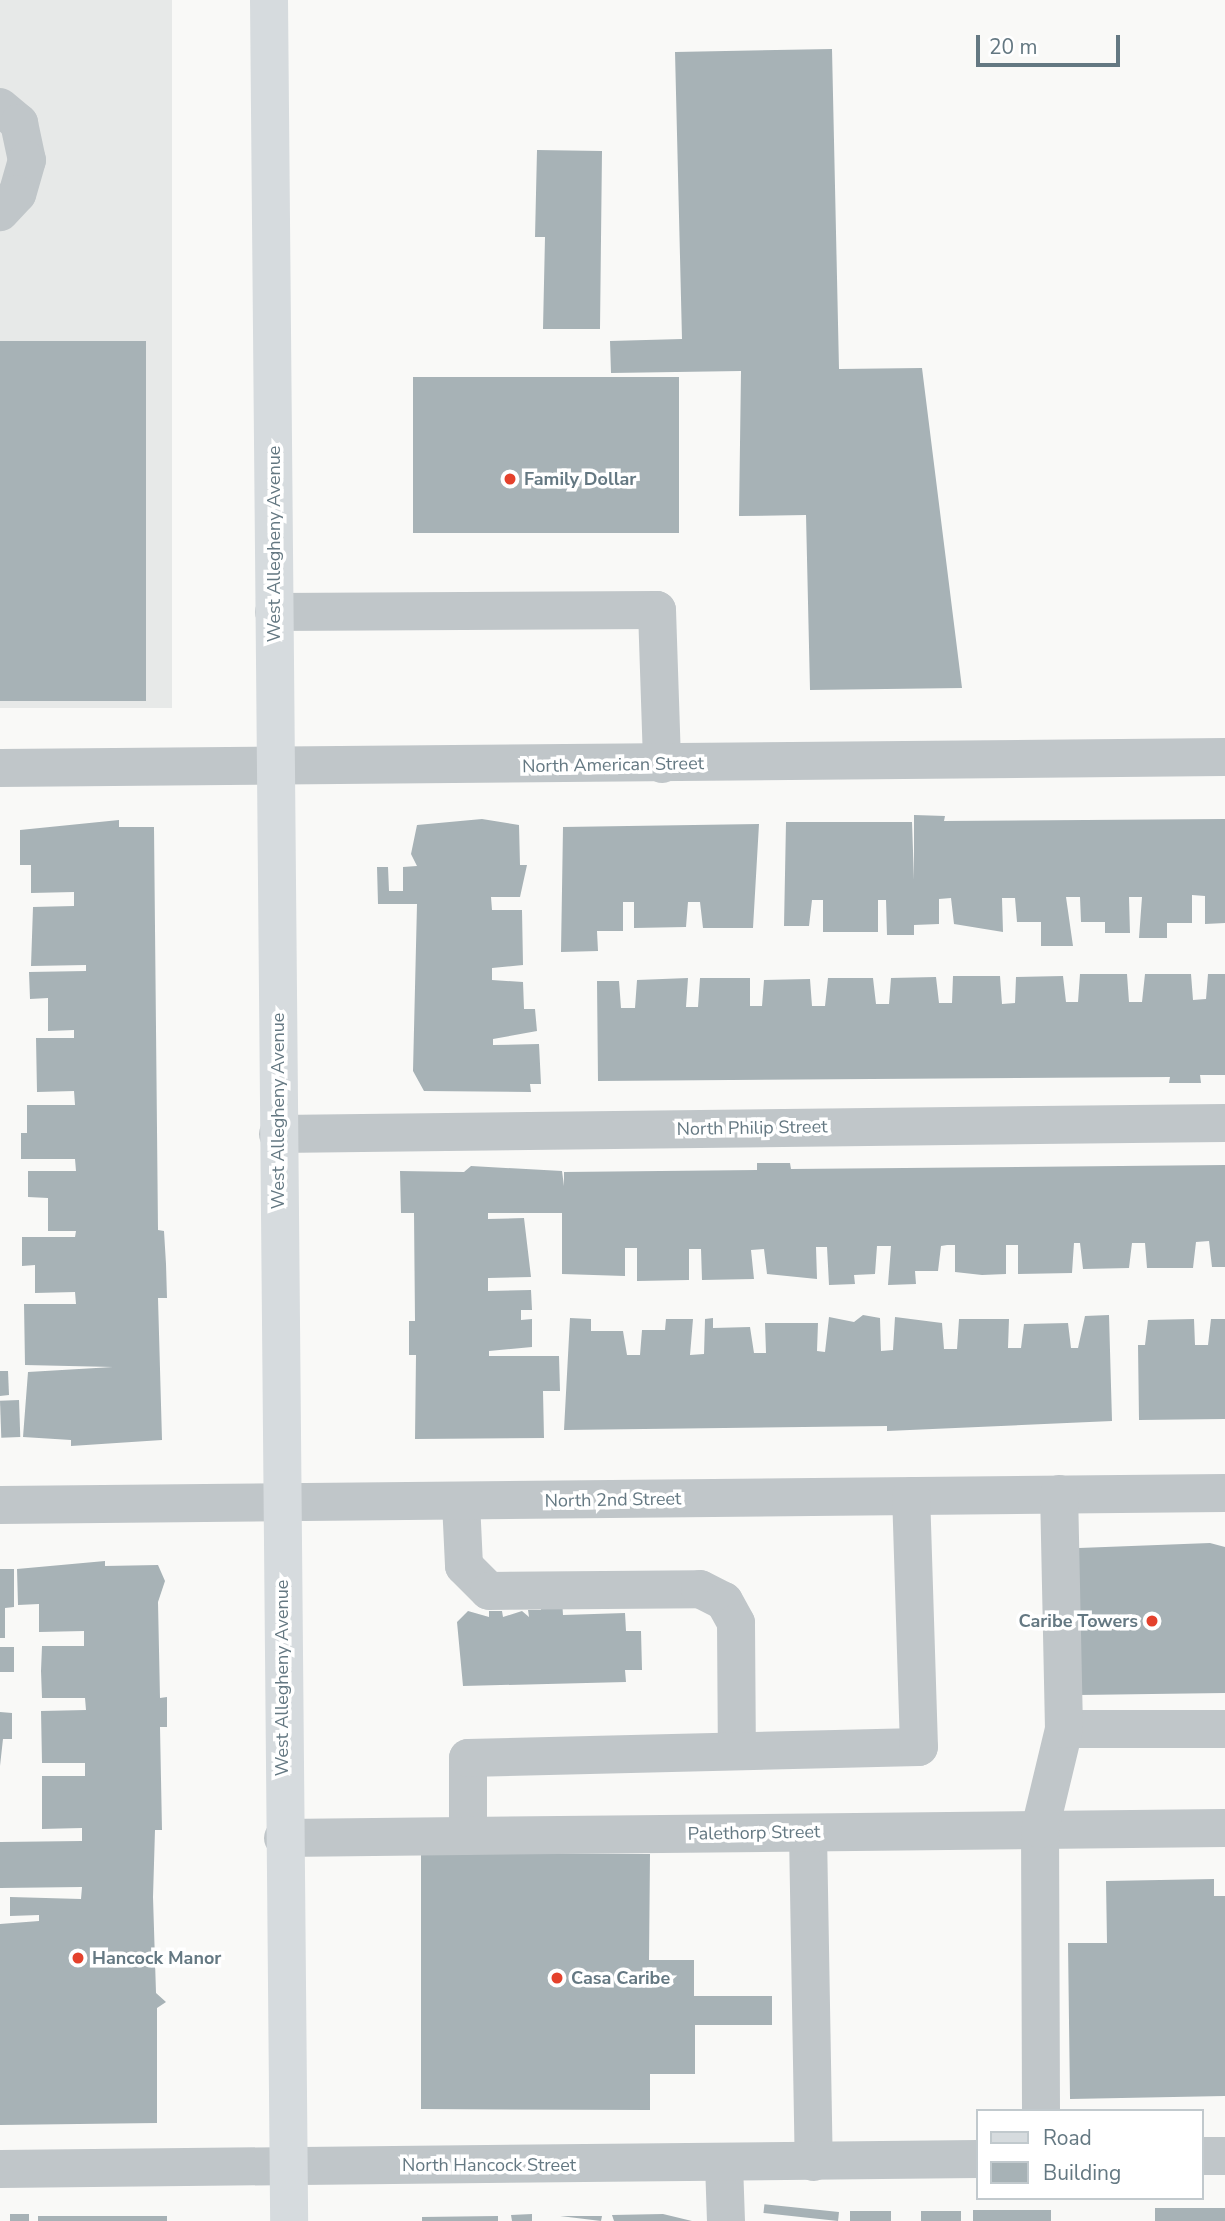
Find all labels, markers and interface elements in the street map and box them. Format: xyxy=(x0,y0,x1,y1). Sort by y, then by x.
scale bar xyxy=(980,21,1124,65)
text: 20 m xyxy=(989,33,1038,61)
street label: West Allegheny Avenue xyxy=(263,446,285,642)
place label: Family Dollar xyxy=(524,468,636,490)
marker: Family Dollar xyxy=(502,471,518,487)
street label: North American Street xyxy=(522,753,704,777)
street label: West Allegheny Avenue xyxy=(267,1013,289,1209)
street label: North Philip Street xyxy=(676,1116,828,1140)
street label: North 2nd Street xyxy=(544,1488,682,1512)
street label: West Allegheny Avenue xyxy=(271,1580,293,1776)
place label: Caribe Towers xyxy=(1019,1610,1138,1632)
marker: Caribe Towers xyxy=(1144,1613,1160,1629)
street label: Palethorp Street xyxy=(688,1821,820,1845)
place label: Hancock Manor xyxy=(92,1947,221,1969)
marker: Hancock Manor xyxy=(70,1950,86,1966)
place label: Casa Caribe xyxy=(571,1967,670,1989)
marker: Casa Caribe xyxy=(549,1970,565,1986)
legend xyxy=(976,2109,1204,2200)
text: Road xyxy=(1043,2124,1092,2152)
street label: North Hancock Street xyxy=(402,2154,576,2176)
text: Building xyxy=(1043,2159,1121,2187)

